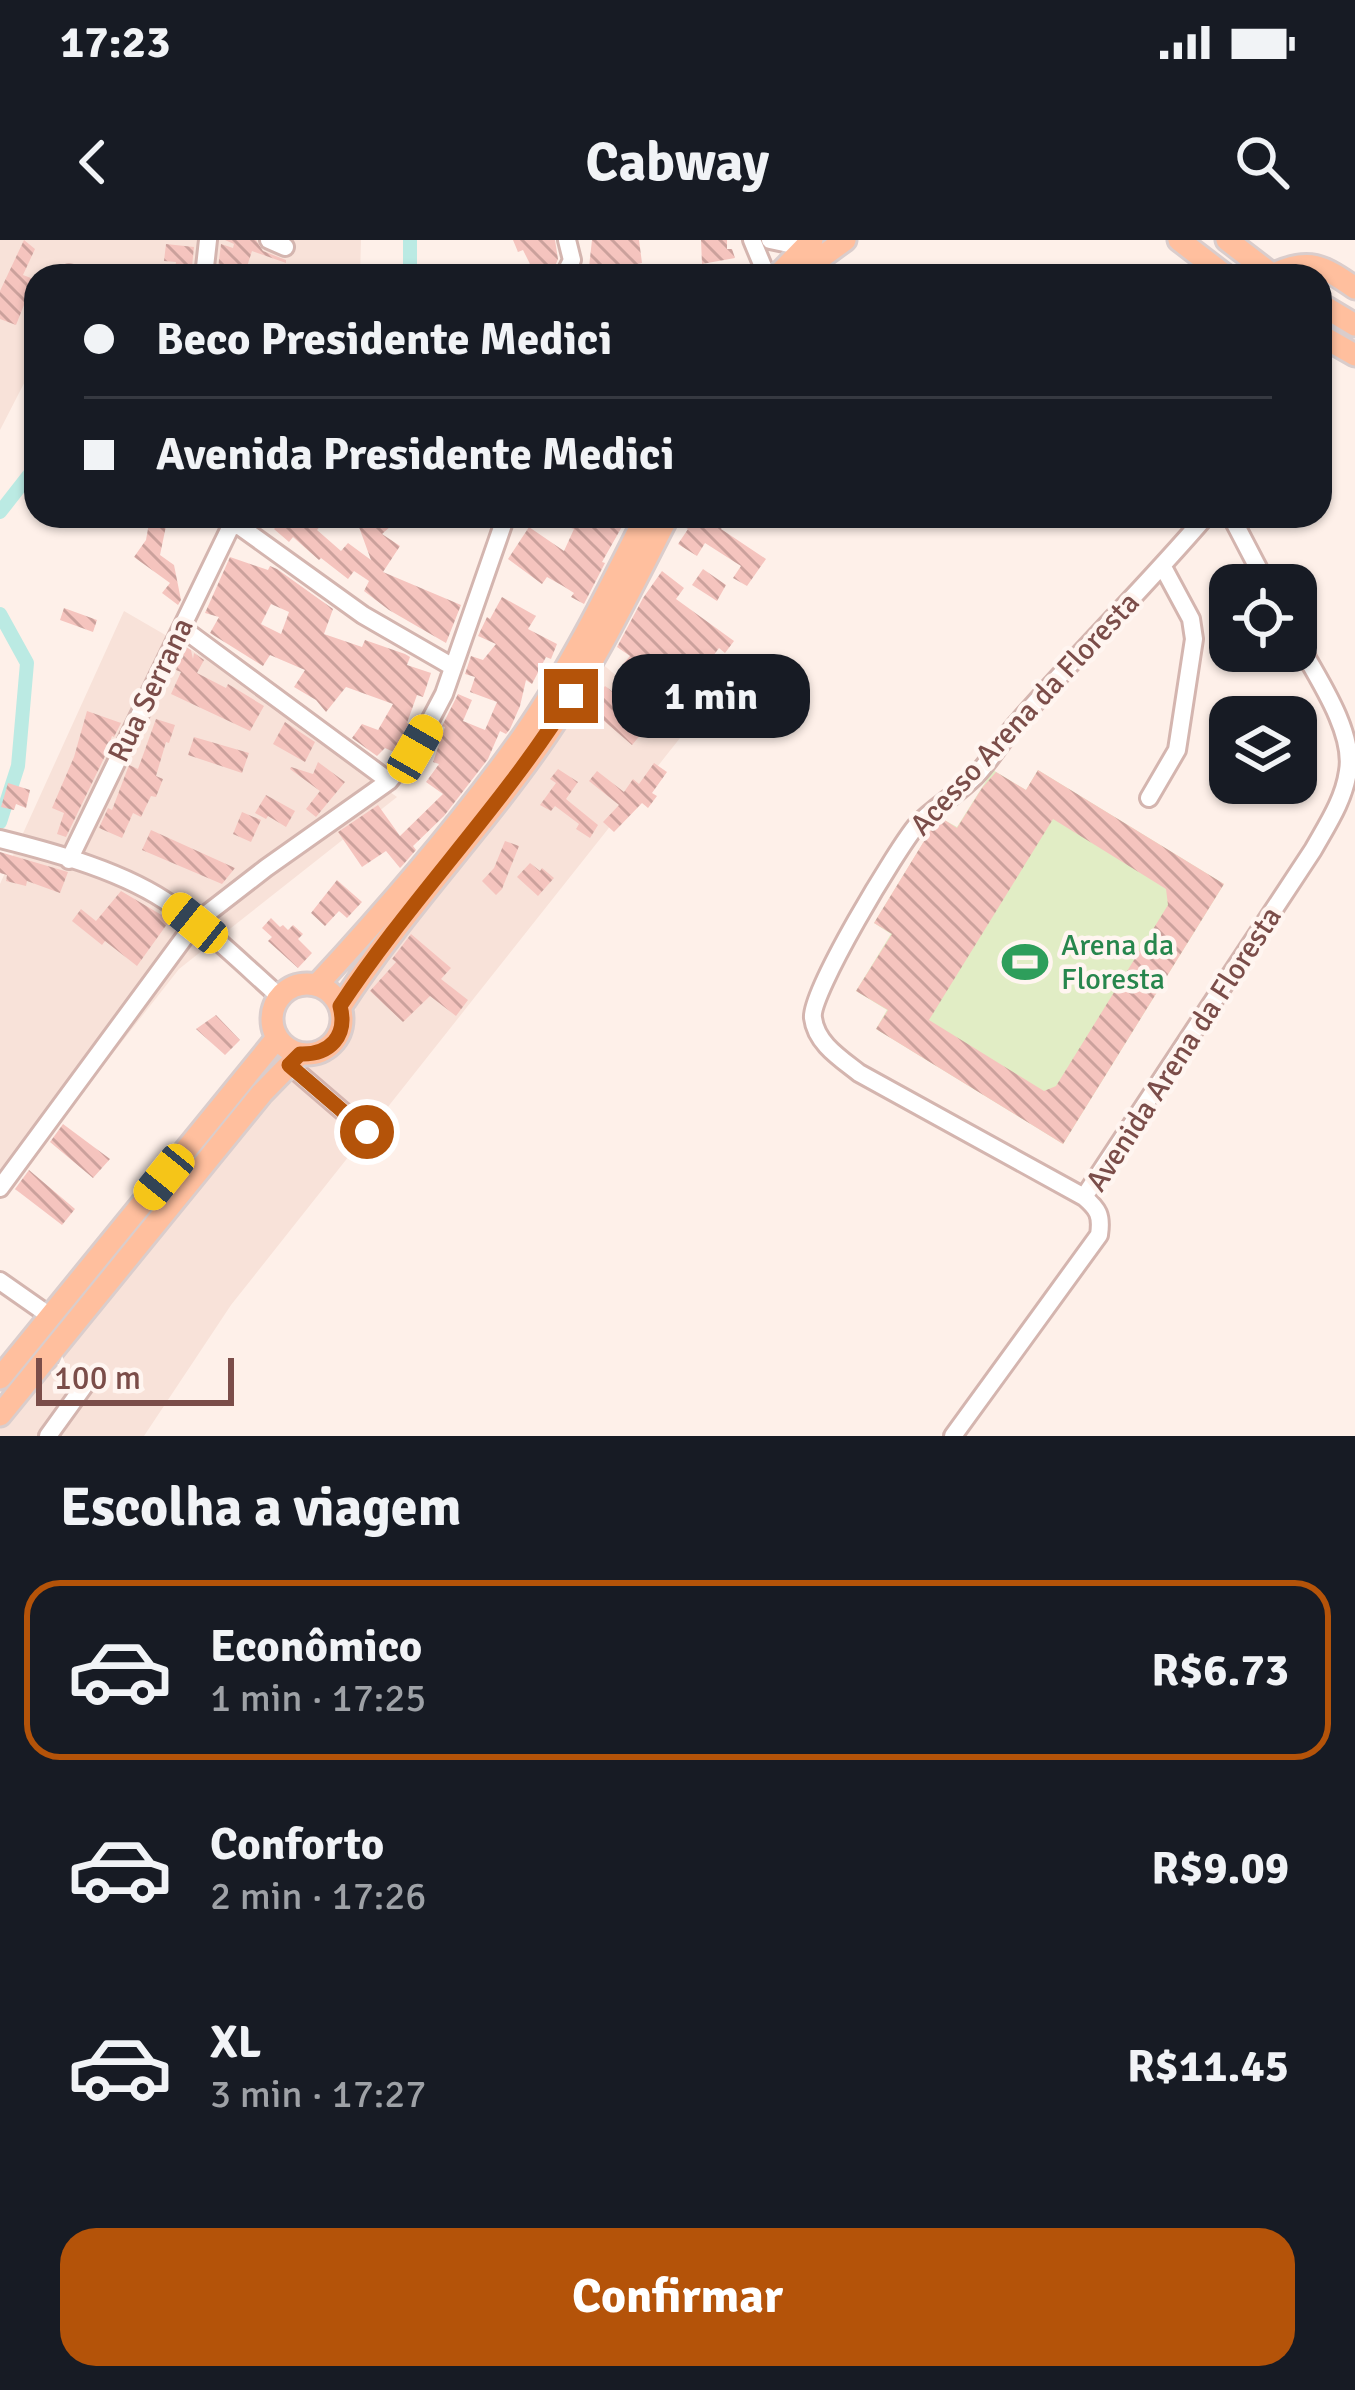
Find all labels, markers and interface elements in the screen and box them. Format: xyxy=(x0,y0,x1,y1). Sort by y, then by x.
text: 17:23 xyxy=(60,15,170,70)
icon: back xyxy=(60,129,126,195)
text: Cabway xyxy=(586,129,769,196)
icon: search xyxy=(1229,129,1295,195)
text: Beco Presidente Medici xyxy=(156,312,612,367)
text: Avenida Presidente Medici xyxy=(156,427,674,482)
map controls xyxy=(1209,564,1317,804)
button: locate xyxy=(1209,564,1317,672)
street label: Acesso Arena da Floresta xyxy=(903,585,1147,843)
street label: Rua Serrana xyxy=(100,612,202,768)
callout: 1 min xyxy=(613,654,811,738)
route end xyxy=(544,669,598,723)
text: 1 min xyxy=(664,672,758,720)
button: layers xyxy=(1209,696,1317,804)
car xyxy=(381,709,449,789)
car xyxy=(156,886,234,960)
street label: Avenida Arena da Floresta xyxy=(1078,900,1290,1198)
place label: Arena da Floresta xyxy=(1061,927,1174,998)
sports icon: Arena da Floresta xyxy=(1000,937,1050,987)
route start xyxy=(340,1105,394,1159)
car xyxy=(127,1138,201,1216)
scale bar xyxy=(36,1352,234,1405)
text: 100 m xyxy=(54,1358,141,1399)
text: Escolha a viagem xyxy=(60,1474,461,1541)
icon: car xyxy=(66,1616,174,1724)
text: Econômico xyxy=(210,1619,422,1674)
text: R$6.73 xyxy=(1151,1643,1289,1698)
text: 1 min · 17:25 xyxy=(210,1674,426,1722)
icon: car xyxy=(66,1814,174,1922)
text: Conforto xyxy=(210,1817,384,1872)
text: R$9.09 xyxy=(1151,1841,1289,1896)
text: 2 min · 17:26 xyxy=(210,1872,426,1920)
icon: car xyxy=(66,2012,174,2120)
text: XL xyxy=(210,2015,261,2070)
text: R$11.45 xyxy=(1127,2039,1289,2094)
text: 3 min · 17:27 xyxy=(210,2070,426,2118)
button: Confirmar xyxy=(60,2228,1295,2366)

